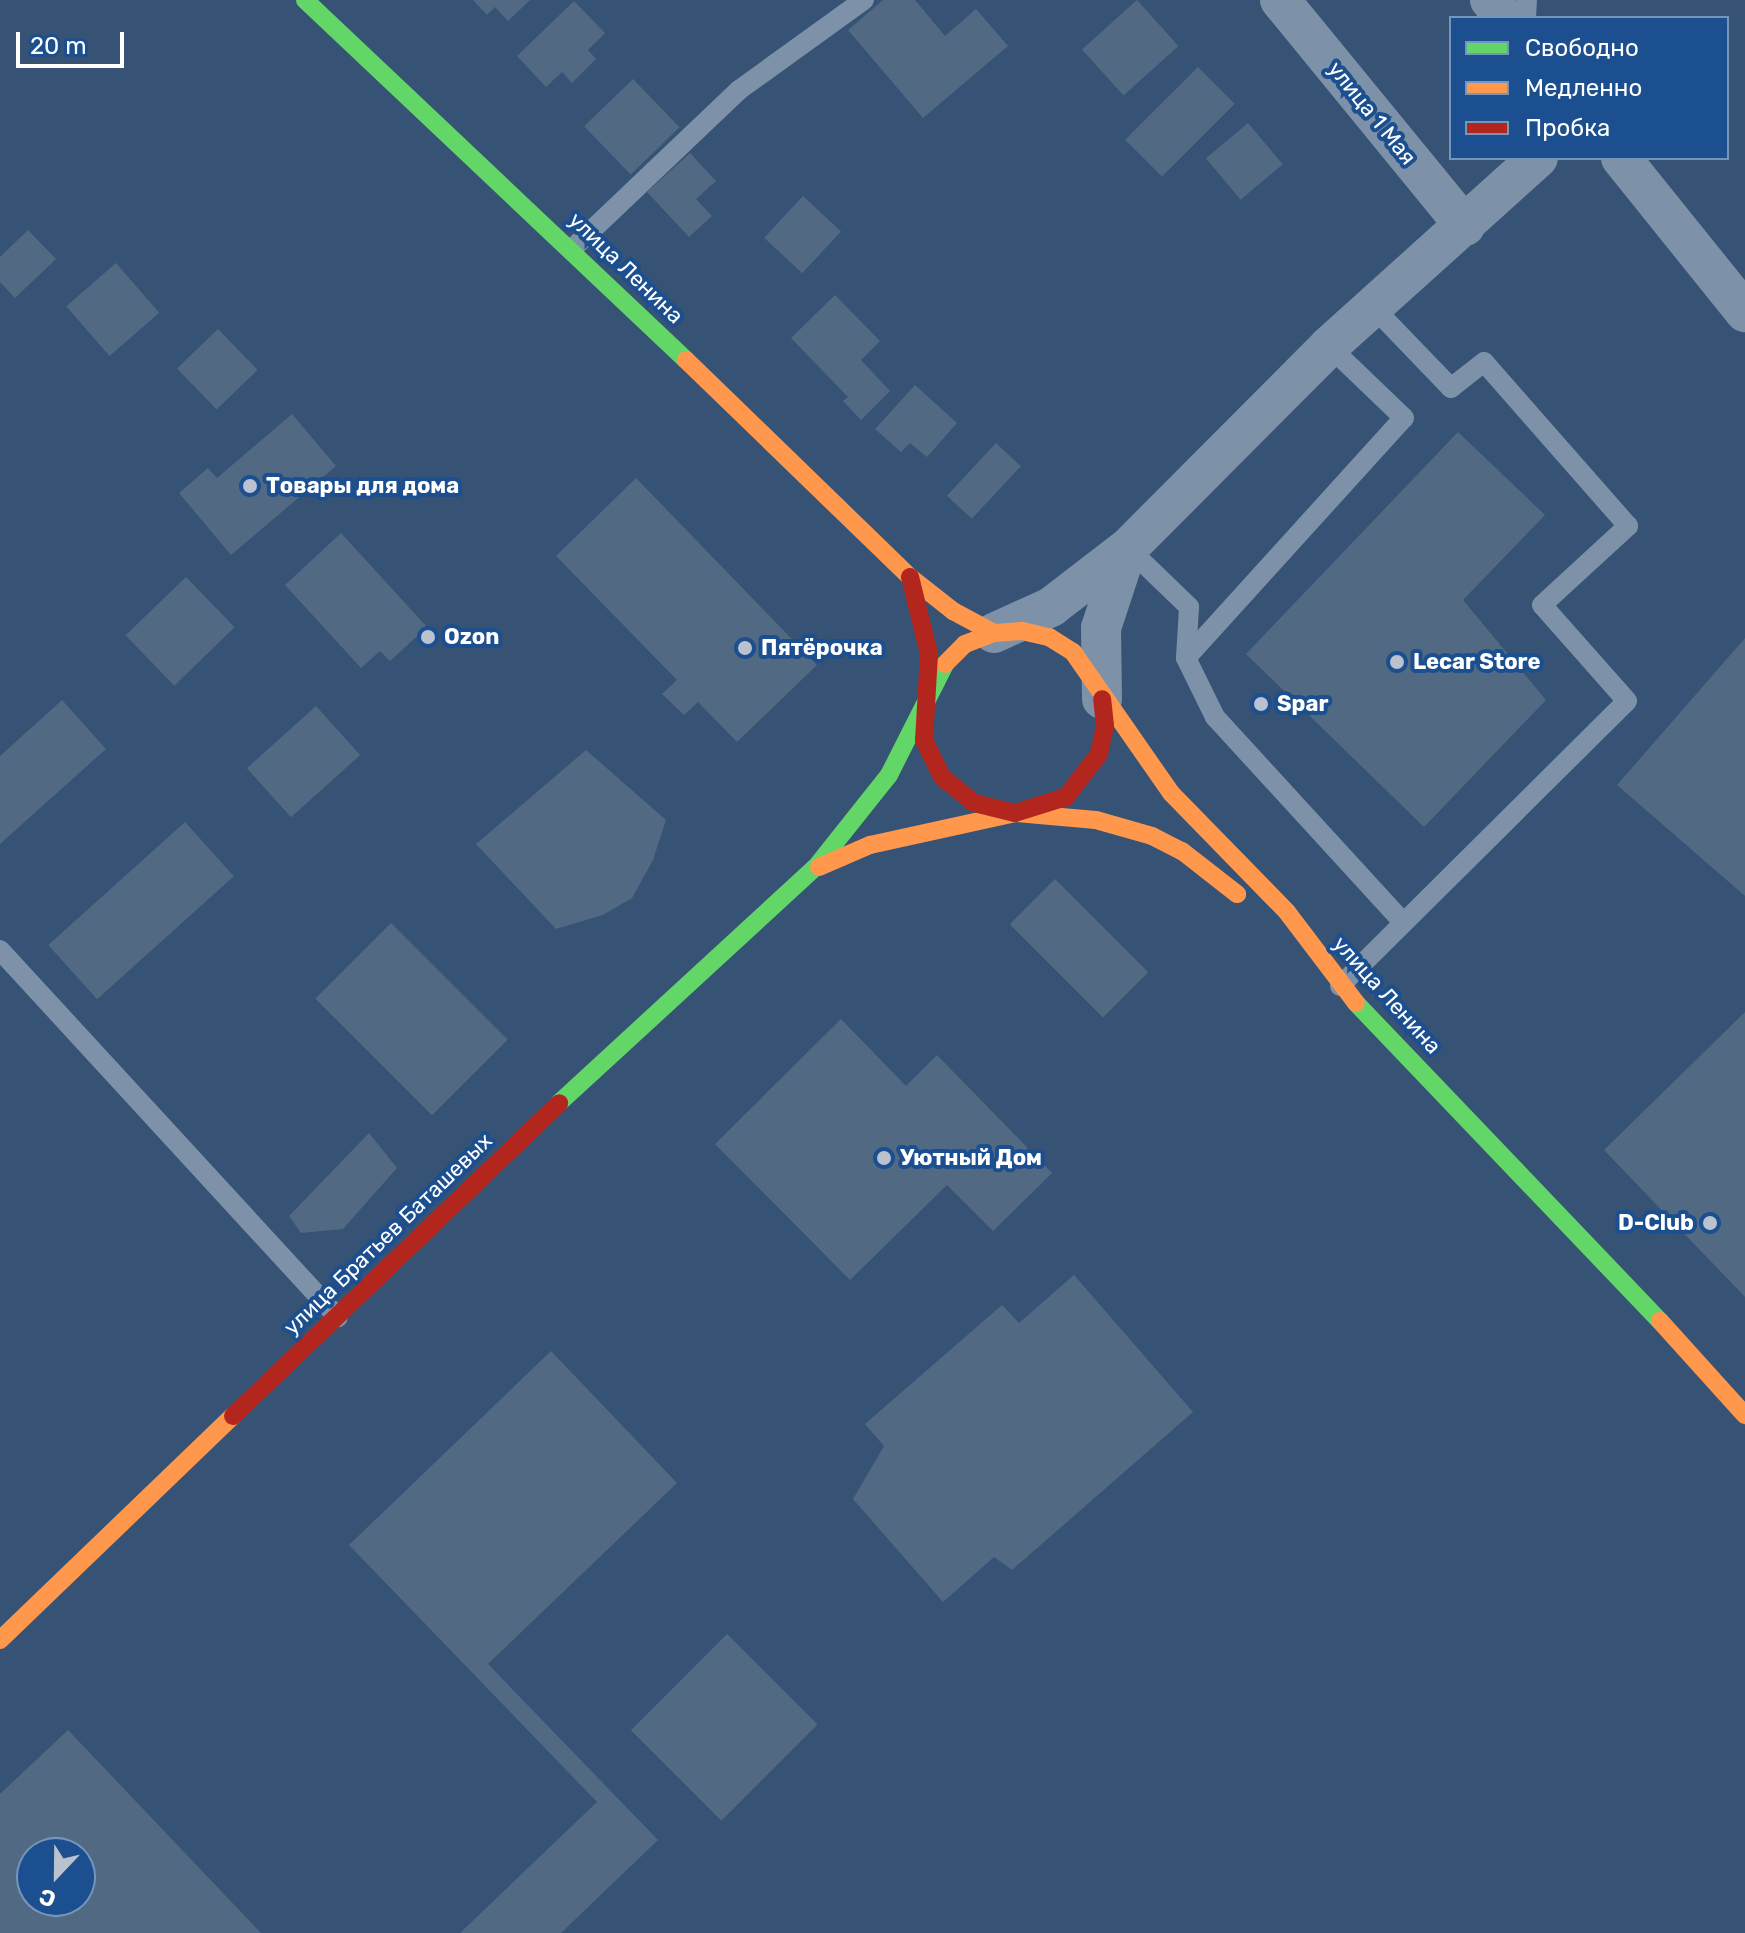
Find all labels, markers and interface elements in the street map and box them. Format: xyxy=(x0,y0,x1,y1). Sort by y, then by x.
scale bar xyxy=(20,16,128,66)
legend xyxy=(1449,16,1729,160)
text: 20 m xyxy=(30,32,87,60)
text: Свободно xyxy=(1525,34,1639,62)
street label: улица 1 Мая xyxy=(1322,56,1422,170)
text: Медленно xyxy=(1525,74,1642,102)
text: Пробка xyxy=(1525,114,1610,142)
street label: улица Ленина xyxy=(563,207,689,329)
place label: Товары для дома xyxy=(266,473,459,499)
marker: Товары для дома xyxy=(241,477,259,495)
place label: Ozon xyxy=(444,624,499,650)
marker: Ozon xyxy=(419,628,437,646)
place label: Пятёрочка xyxy=(761,635,883,661)
marker: Пятёрочка xyxy=(736,639,754,657)
place label: Lecar Store xyxy=(1413,649,1541,675)
marker: Lecar Store xyxy=(1388,653,1406,671)
place label: Spar xyxy=(1277,691,1328,717)
marker: Spar xyxy=(1252,695,1270,713)
street label: улица Ленина xyxy=(1327,931,1447,1059)
street label: улица Братьев Баташевых xyxy=(278,1127,498,1341)
place label: Уютный Дом xyxy=(900,1145,1042,1171)
marker: Уютный Дом xyxy=(875,1149,893,1167)
place label: D-Club xyxy=(1618,1210,1694,1236)
marker: D-Club xyxy=(1701,1214,1719,1232)
north arrow xyxy=(16,1837,96,1917)
text: С xyxy=(35,1882,60,1913)

